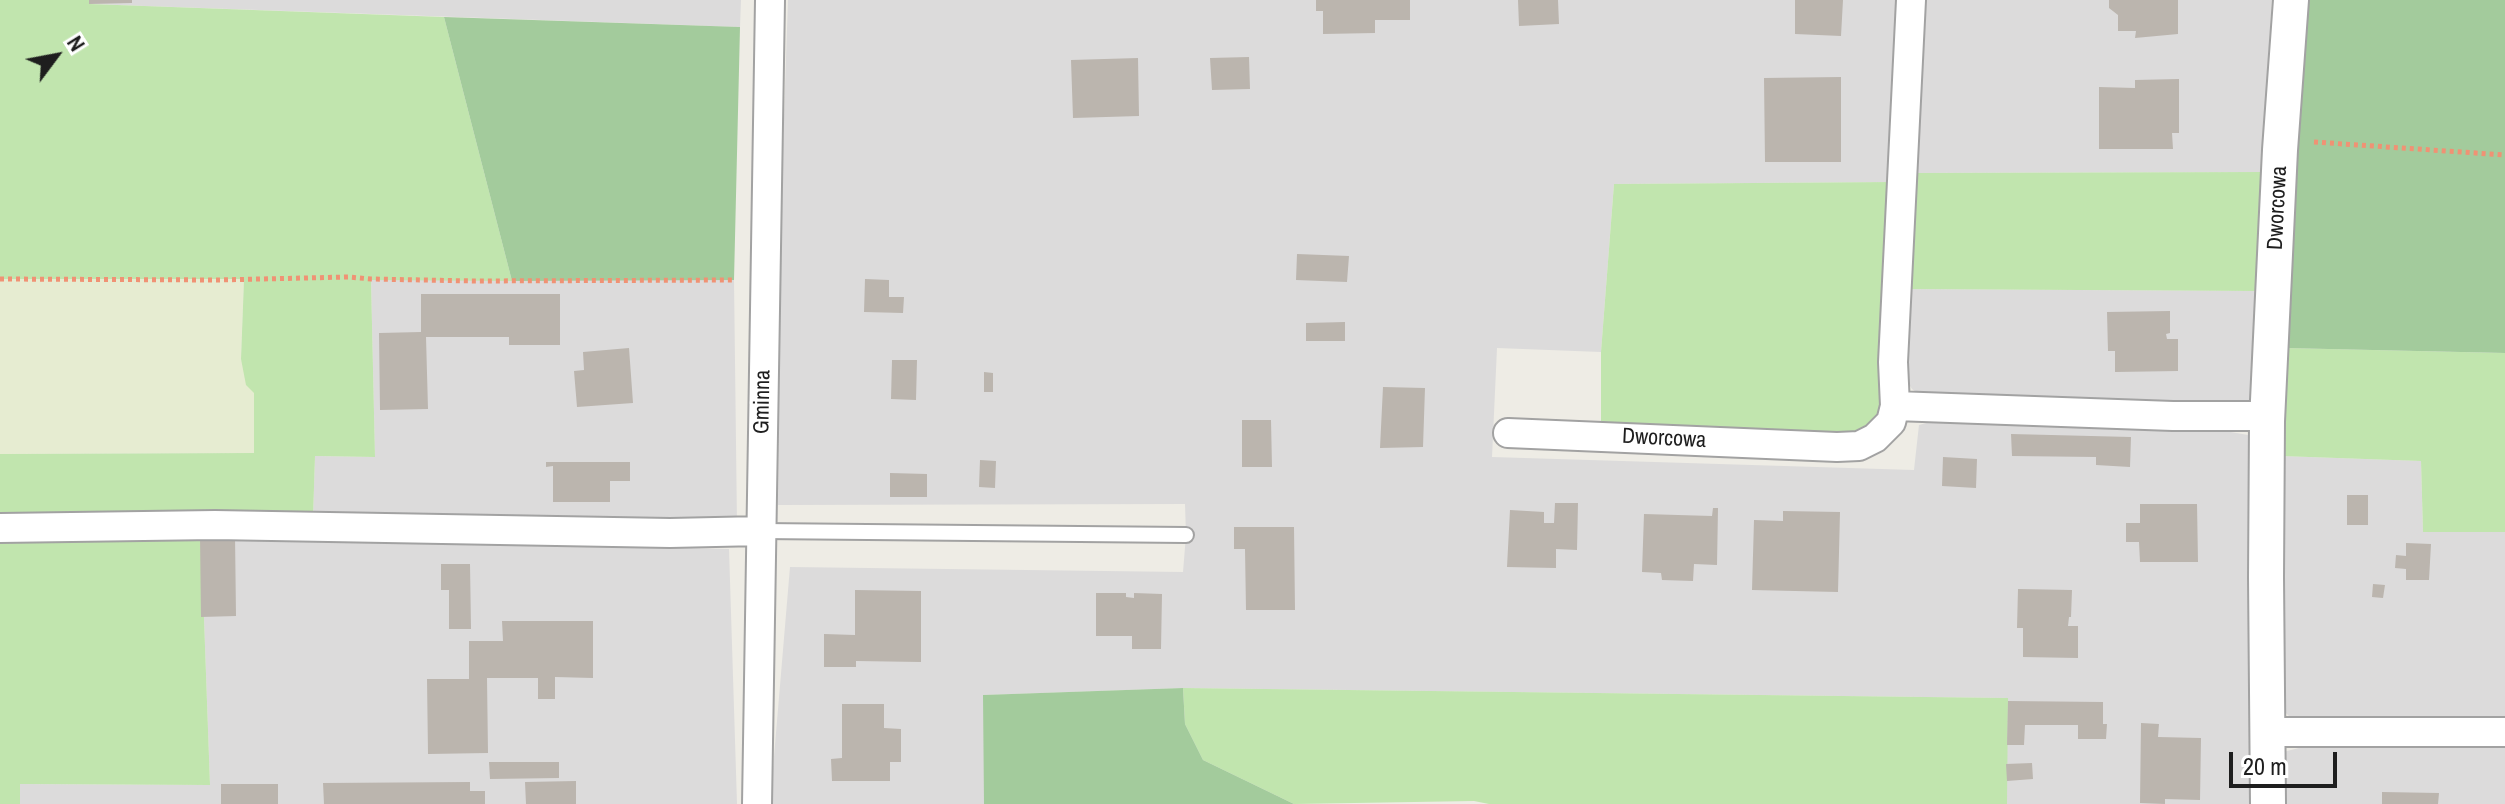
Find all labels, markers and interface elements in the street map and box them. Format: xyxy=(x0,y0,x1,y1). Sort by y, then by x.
north arrow xyxy=(16,16,96,96)
text: N xyxy=(60,30,93,57)
street label: Dworcowa xyxy=(2263,165,2293,251)
street label: Gminna xyxy=(749,370,777,434)
street label: Dworcowa xyxy=(1621,424,1707,454)
scale bar xyxy=(2233,736,2341,786)
text: 20 m xyxy=(2243,750,2287,782)

